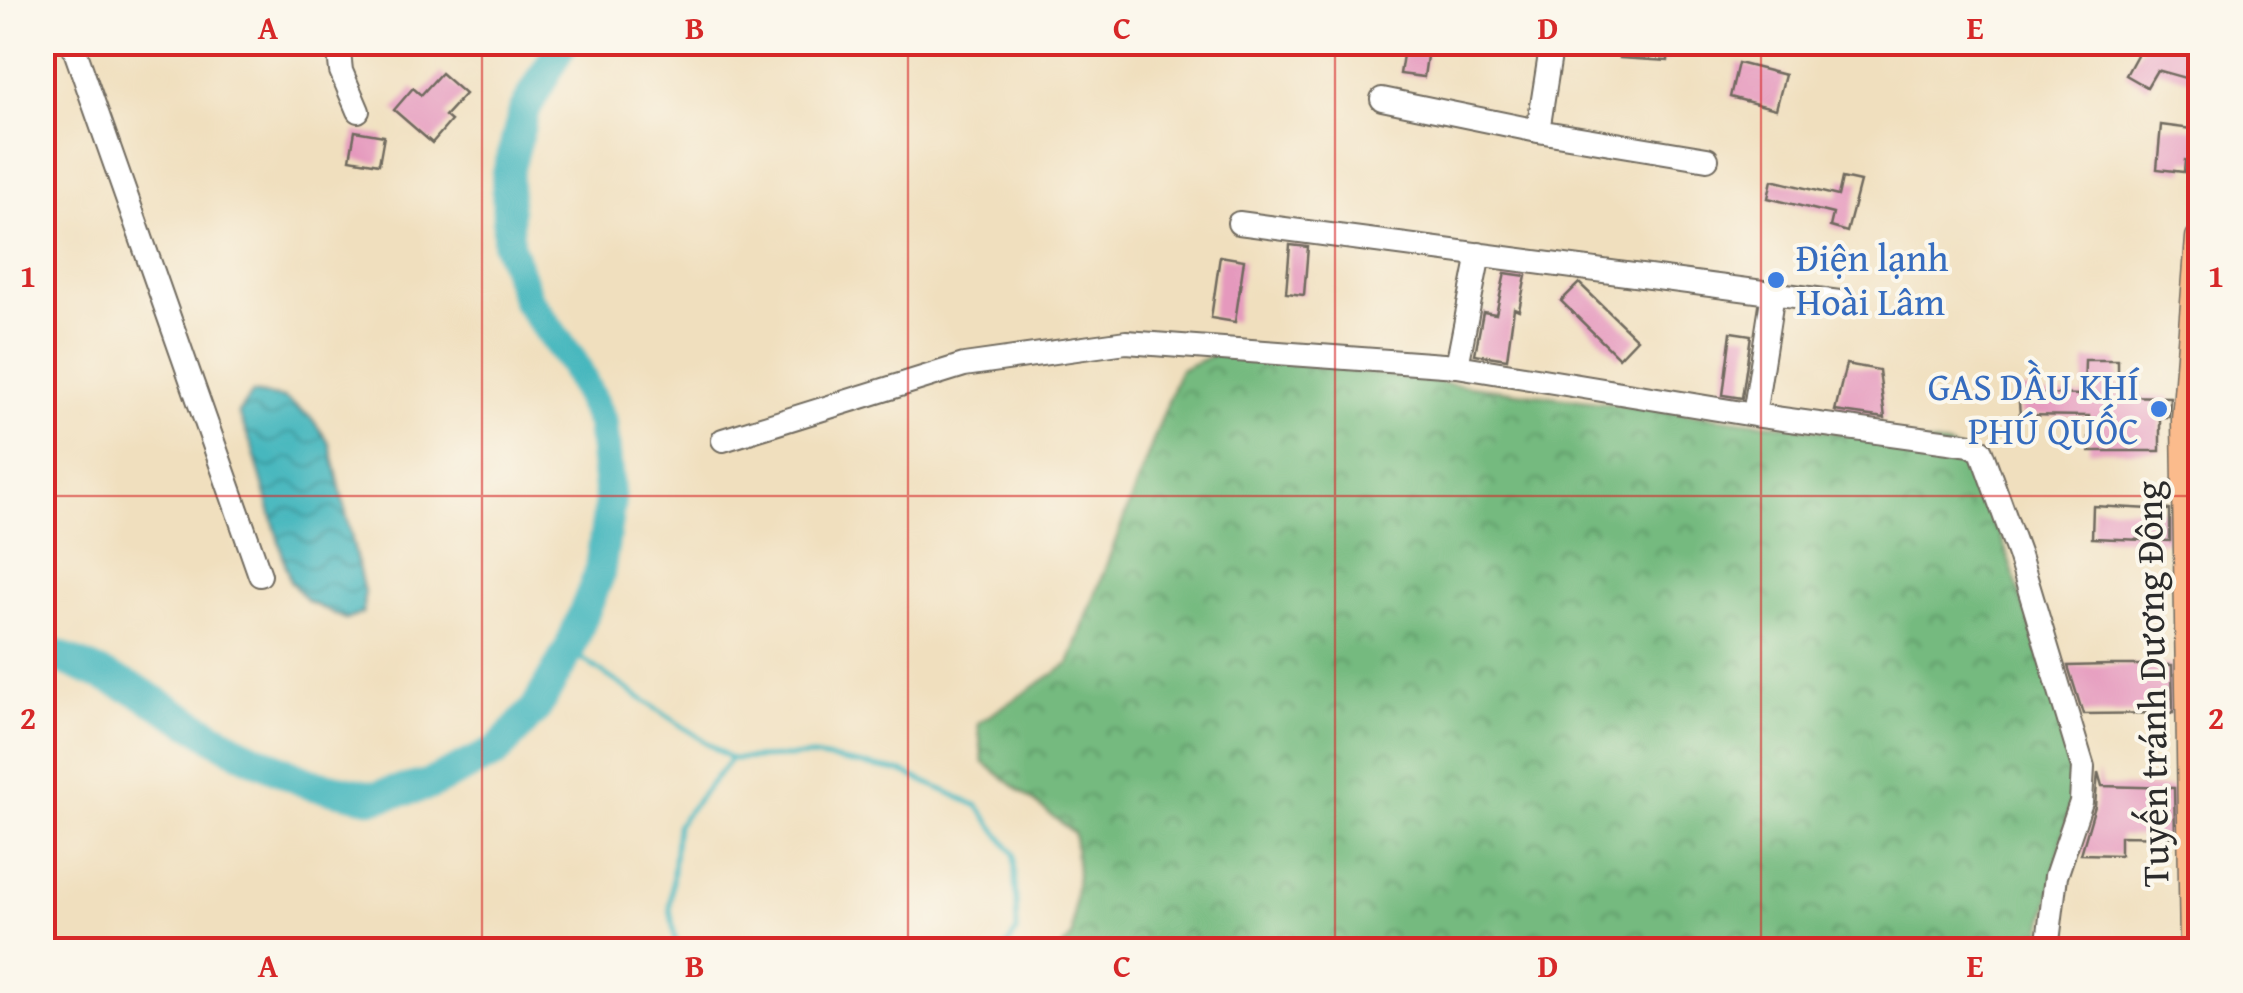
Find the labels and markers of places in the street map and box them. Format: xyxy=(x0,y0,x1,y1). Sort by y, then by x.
place label: Điện lạnh Hoài Lâm xyxy=(1796,229,1949,329)
marker: Điện lạnh Hoài Lâm xyxy=(1765,269,1787,291)
place label: GAS DẦU KHÍ PHÚ QUỐC xyxy=(1928,358,2140,458)
marker: GAS DẦU KHÍ PHÚ QUỐC xyxy=(2148,398,2170,420)

